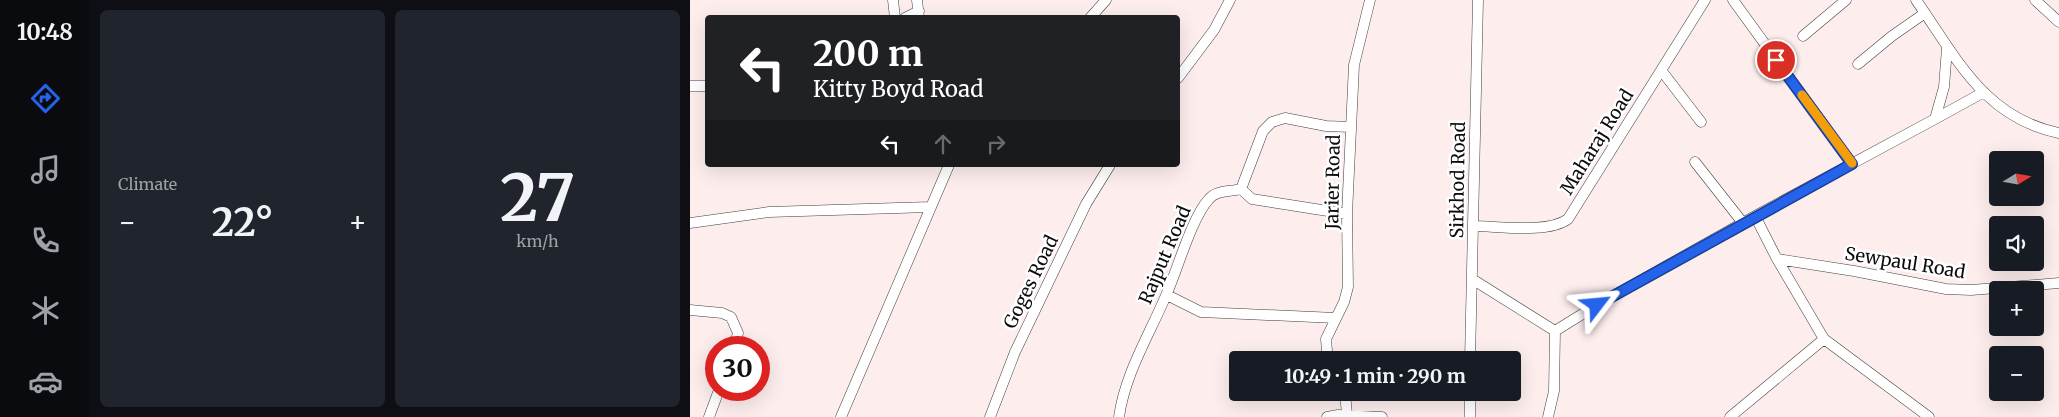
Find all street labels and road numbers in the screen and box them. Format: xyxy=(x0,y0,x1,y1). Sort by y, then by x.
street label: Maharaj Road xyxy=(1555,85,1638,199)
street label: Sirkhod Road xyxy=(1445,121,1470,239)
street label: Jarier Road xyxy=(1320,134,1345,231)
street label: Rajput Road xyxy=(1134,202,1196,307)
street label: Goges Road xyxy=(998,231,1063,332)
street label: Sewpaul Road xyxy=(1843,242,1967,283)

